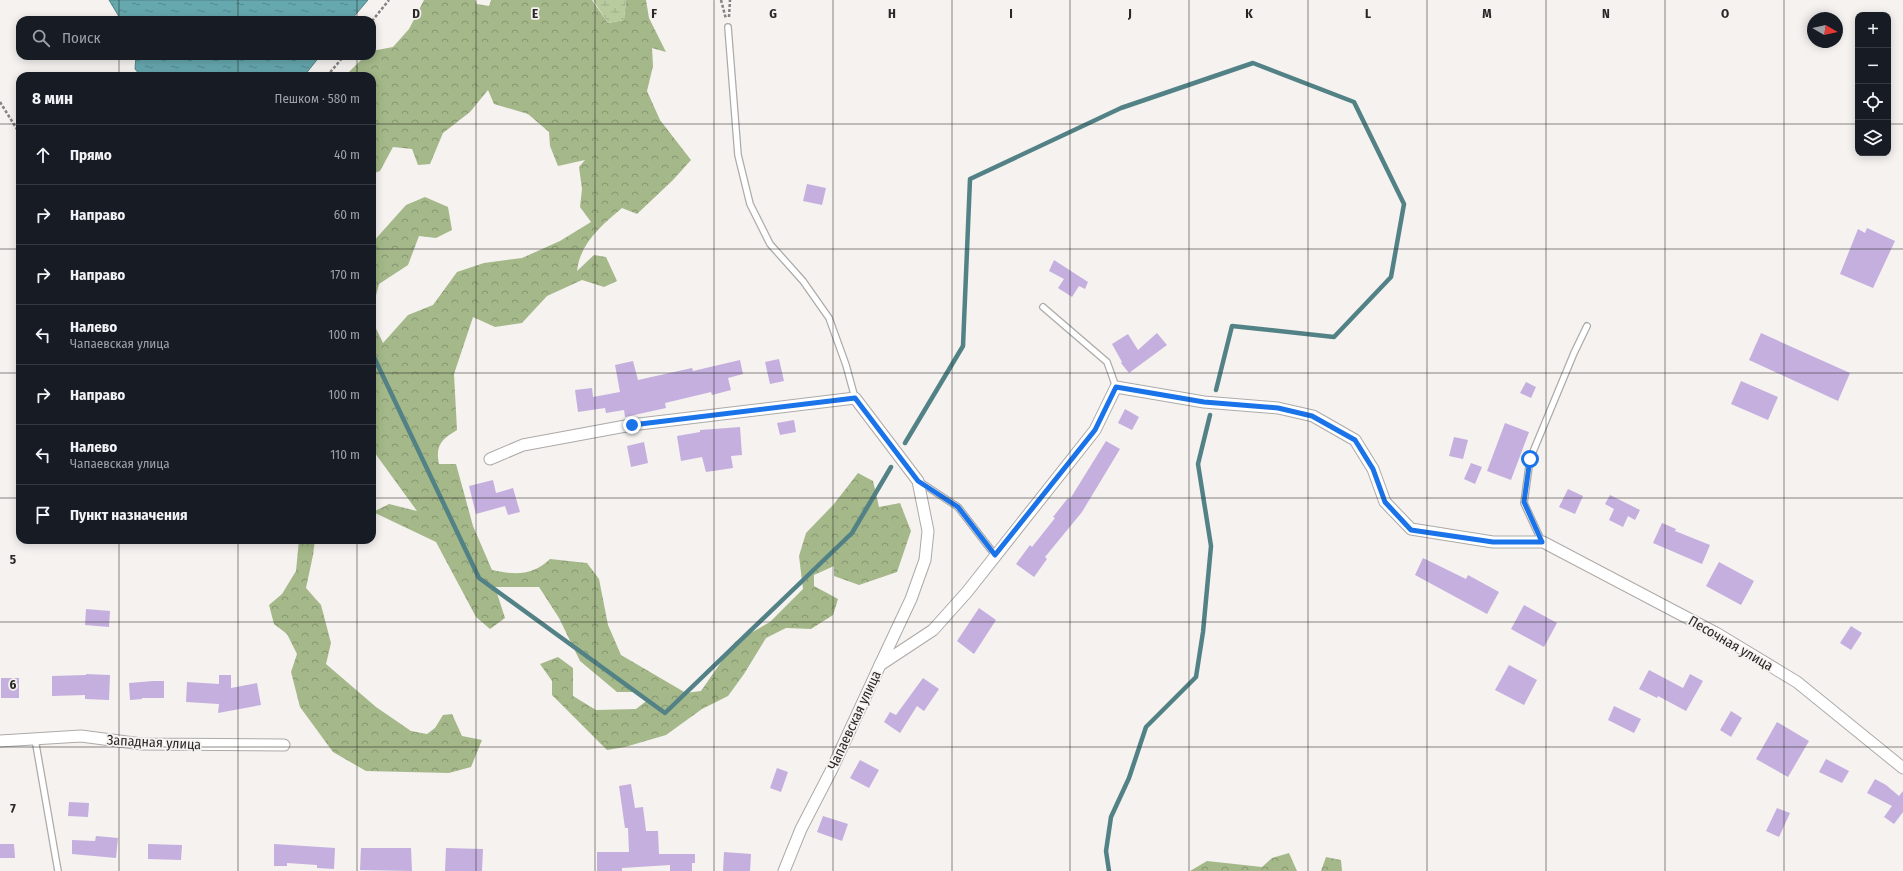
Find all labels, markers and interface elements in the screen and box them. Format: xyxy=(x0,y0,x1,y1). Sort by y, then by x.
text: D xyxy=(412,6,420,21)
text: E xyxy=(532,6,538,21)
text: F xyxy=(651,6,657,21)
text: G xyxy=(769,6,777,21)
text: H xyxy=(888,6,896,21)
text: I xyxy=(1009,6,1013,21)
text: J xyxy=(1127,6,1132,21)
text: K xyxy=(1245,6,1253,21)
text: L xyxy=(1365,6,1371,21)
text: M xyxy=(1482,6,1492,21)
text: N xyxy=(1602,6,1610,21)
text: O xyxy=(1721,6,1729,21)
north arrow xyxy=(1807,12,1843,48)
map controls xyxy=(1855,12,1891,156)
button: + xyxy=(1855,12,1891,48)
search box xyxy=(16,16,376,60)
icon: search xyxy=(30,27,52,49)
text: Поиск xyxy=(62,29,100,47)
button: − xyxy=(1855,48,1891,84)
button: locate xyxy=(1855,84,1891,120)
text: 8 мин xyxy=(32,88,73,109)
text: Пешком · 580 m xyxy=(275,91,360,106)
button: layers xyxy=(1855,120,1891,156)
icon: ahead xyxy=(32,144,54,166)
text: Прямо xyxy=(70,146,112,164)
text: 40 m xyxy=(334,147,360,162)
icon: right xyxy=(32,204,54,226)
text: Направо xyxy=(70,206,125,224)
text: 60 m xyxy=(334,207,360,222)
icon: right xyxy=(32,264,54,286)
text: Направо xyxy=(70,266,125,284)
text: 170 m xyxy=(330,267,360,282)
text: Налево xyxy=(70,318,117,336)
icon: left xyxy=(32,324,54,346)
text: 100 m xyxy=(328,327,360,342)
text: Чапаевская улица xyxy=(70,336,170,351)
icon: right xyxy=(32,384,54,406)
text: Направо xyxy=(70,386,125,404)
text: 100 m xyxy=(328,387,360,402)
route end xyxy=(623,416,641,434)
text: Налево xyxy=(70,438,117,456)
icon: left xyxy=(32,444,54,466)
text: 110 m xyxy=(330,447,360,462)
route start xyxy=(1521,450,1539,468)
text: Чапаевская улица xyxy=(70,456,170,471)
icon: arrive xyxy=(32,504,54,526)
text: Пункт назначения xyxy=(70,506,188,524)
text: 5 xyxy=(10,552,16,567)
street label: Песочная улица xyxy=(1685,612,1776,675)
street label: Чапаевская улица xyxy=(824,668,885,772)
text: 6 xyxy=(10,677,17,692)
street label: Западная улица xyxy=(106,732,202,753)
text: 7 xyxy=(10,801,16,816)

